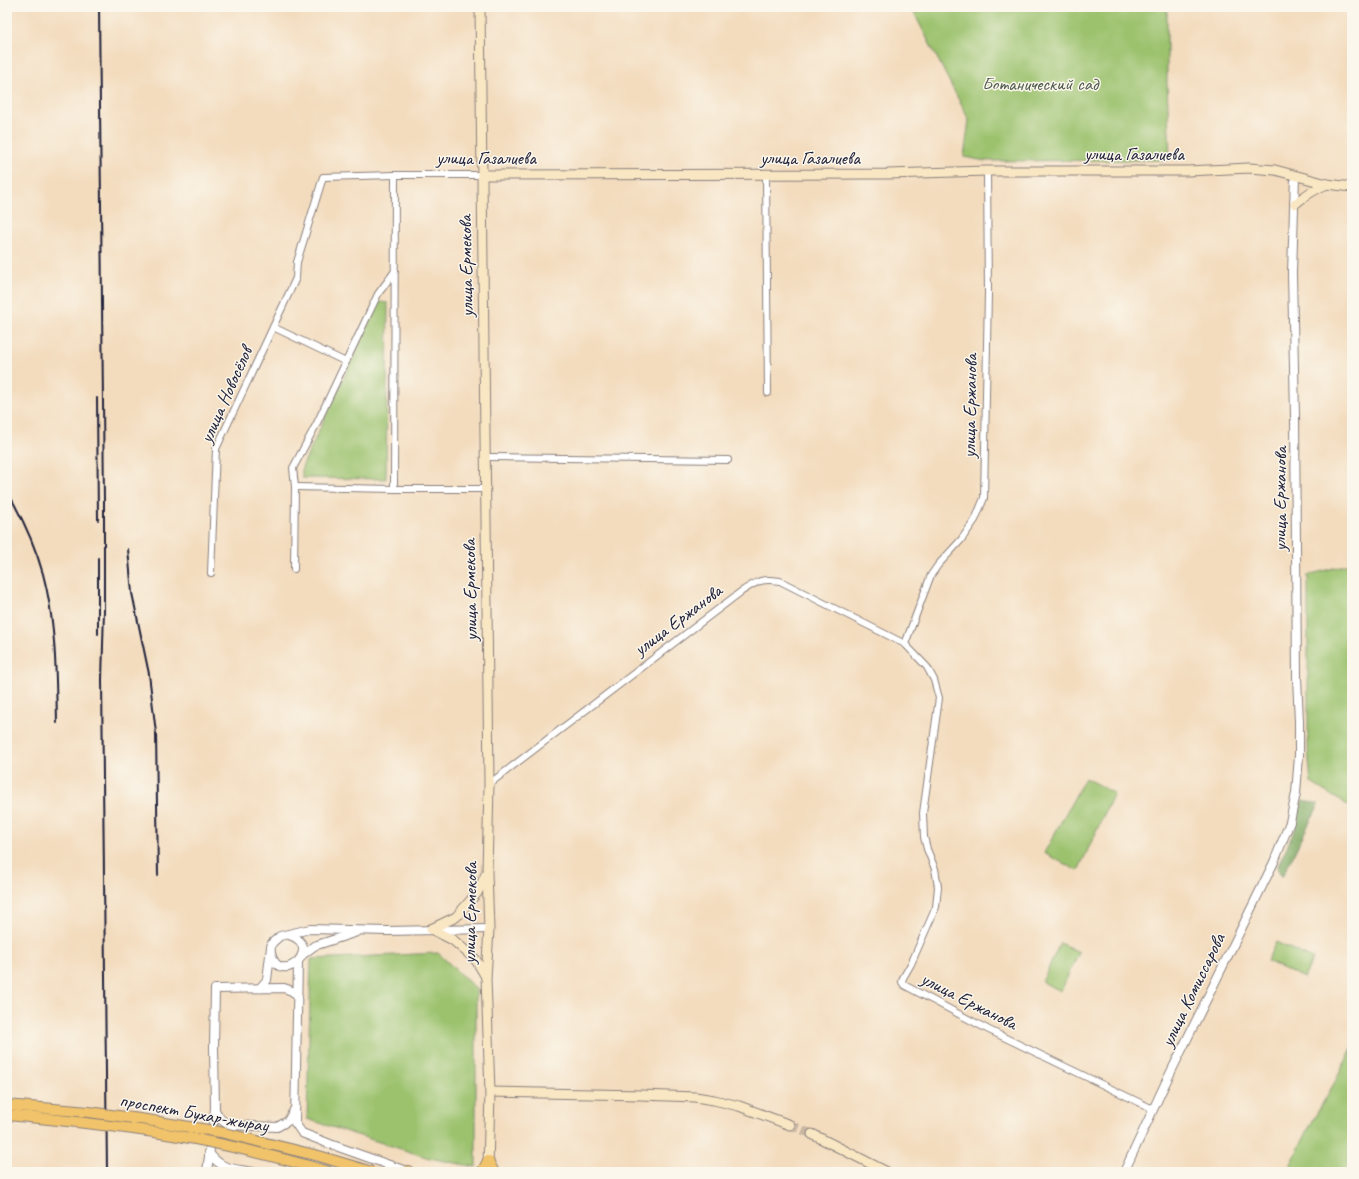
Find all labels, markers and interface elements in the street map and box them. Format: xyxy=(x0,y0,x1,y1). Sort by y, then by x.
park label: Ботанический сад xyxy=(982,72,1100,96)
street label: улица Газалиева xyxy=(1083,142,1185,166)
street label: улица Газалиева xyxy=(435,146,537,170)
street label: улица Газалиева xyxy=(759,146,861,170)
street label: улица Ермекова xyxy=(453,213,479,318)
street label: улица Новосёлов xyxy=(194,340,259,448)
street label: улица Ержанова xyxy=(957,351,983,459)
street label: улица Ержанова xyxy=(1268,445,1292,552)
street label: улица Ермекова xyxy=(457,537,483,642)
street label: улица Ержанова xyxy=(628,578,729,662)
street label: улица Ермекова xyxy=(457,860,483,965)
street label: улица Комиссарова xyxy=(1155,928,1231,1051)
street label: улица Ержанова xyxy=(916,966,1023,1036)
street label: проспект Бухар-жырау xyxy=(118,1088,272,1138)

